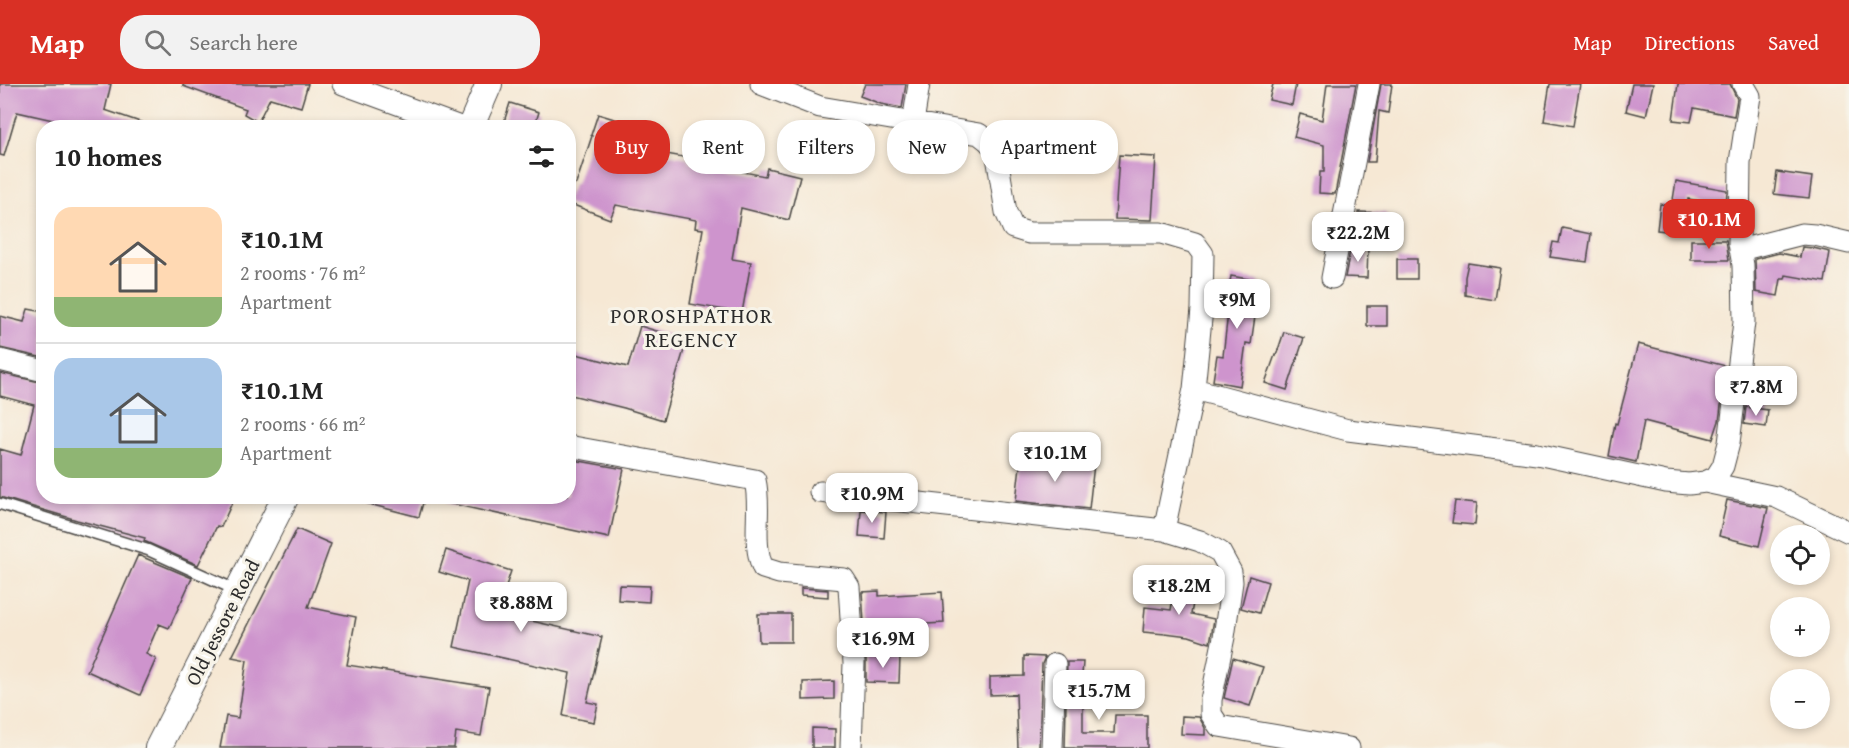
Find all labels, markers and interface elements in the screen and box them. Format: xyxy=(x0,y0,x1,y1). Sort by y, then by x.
search box xyxy=(120,15,540,69)
text: Map xyxy=(30,22,84,63)
icon: search xyxy=(141,26,174,59)
text: Search here xyxy=(189,26,298,58)
text: Map xyxy=(1573,27,1612,58)
text: Directions xyxy=(1645,27,1735,58)
text: Saved xyxy=(1768,27,1819,58)
chip: Buy xyxy=(594,120,670,174)
chip: Rent xyxy=(682,120,765,174)
chip: Filters xyxy=(777,120,875,174)
chip: New xyxy=(887,120,968,174)
chip: Apartment xyxy=(980,120,1118,174)
text: 10 homes xyxy=(54,137,162,176)
icon: filters xyxy=(525,140,558,173)
pin: ₹10.1M xyxy=(1660,199,1758,250)
text: ₹10.1M xyxy=(1677,204,1741,233)
pin: ₹22.2M xyxy=(1309,212,1407,263)
text: ₹22.2M xyxy=(1326,217,1390,246)
text: ₹10.1M xyxy=(240,219,324,258)
icon: home xyxy=(102,231,174,303)
text: 2 rooms · 76 m² xyxy=(240,258,366,287)
pin: ₹9M xyxy=(1208,279,1266,330)
text: ₹9M xyxy=(1218,284,1256,313)
text: Apartment xyxy=(240,287,332,316)
district label: POROSHPATHOR REGENCY xyxy=(610,300,774,355)
pin: ₹7.8M xyxy=(1714,366,1798,417)
text: ₹10.1M xyxy=(240,370,324,409)
text: ₹7.8M xyxy=(1729,371,1783,400)
icon: home xyxy=(102,382,174,454)
text: 2 rooms · 66 m² xyxy=(240,409,366,438)
pin: ₹10.1M xyxy=(1006,432,1104,483)
text: ₹10.1M xyxy=(1023,437,1087,466)
text: Apartment xyxy=(240,438,332,467)
pin: ₹10.9M xyxy=(823,473,921,524)
text: ₹10.9M xyxy=(840,478,904,507)
map controls xyxy=(1770,525,1830,729)
button: locate xyxy=(1770,525,1830,585)
street label: Old Jessore Road xyxy=(178,554,266,690)
pin: ₹18.2M xyxy=(1130,565,1228,616)
text: ₹18.2M xyxy=(1147,570,1211,599)
pin: ₹8.88M xyxy=(472,582,570,633)
text: ₹8.88M xyxy=(489,587,553,616)
button: + xyxy=(1770,597,1830,657)
pin: ₹16.9M xyxy=(834,618,932,669)
text: ₹16.9M xyxy=(851,623,915,652)
button: − xyxy=(1770,669,1830,729)
pin: ₹15.7M xyxy=(1050,670,1148,721)
text: ₹15.7M xyxy=(1067,675,1131,704)

